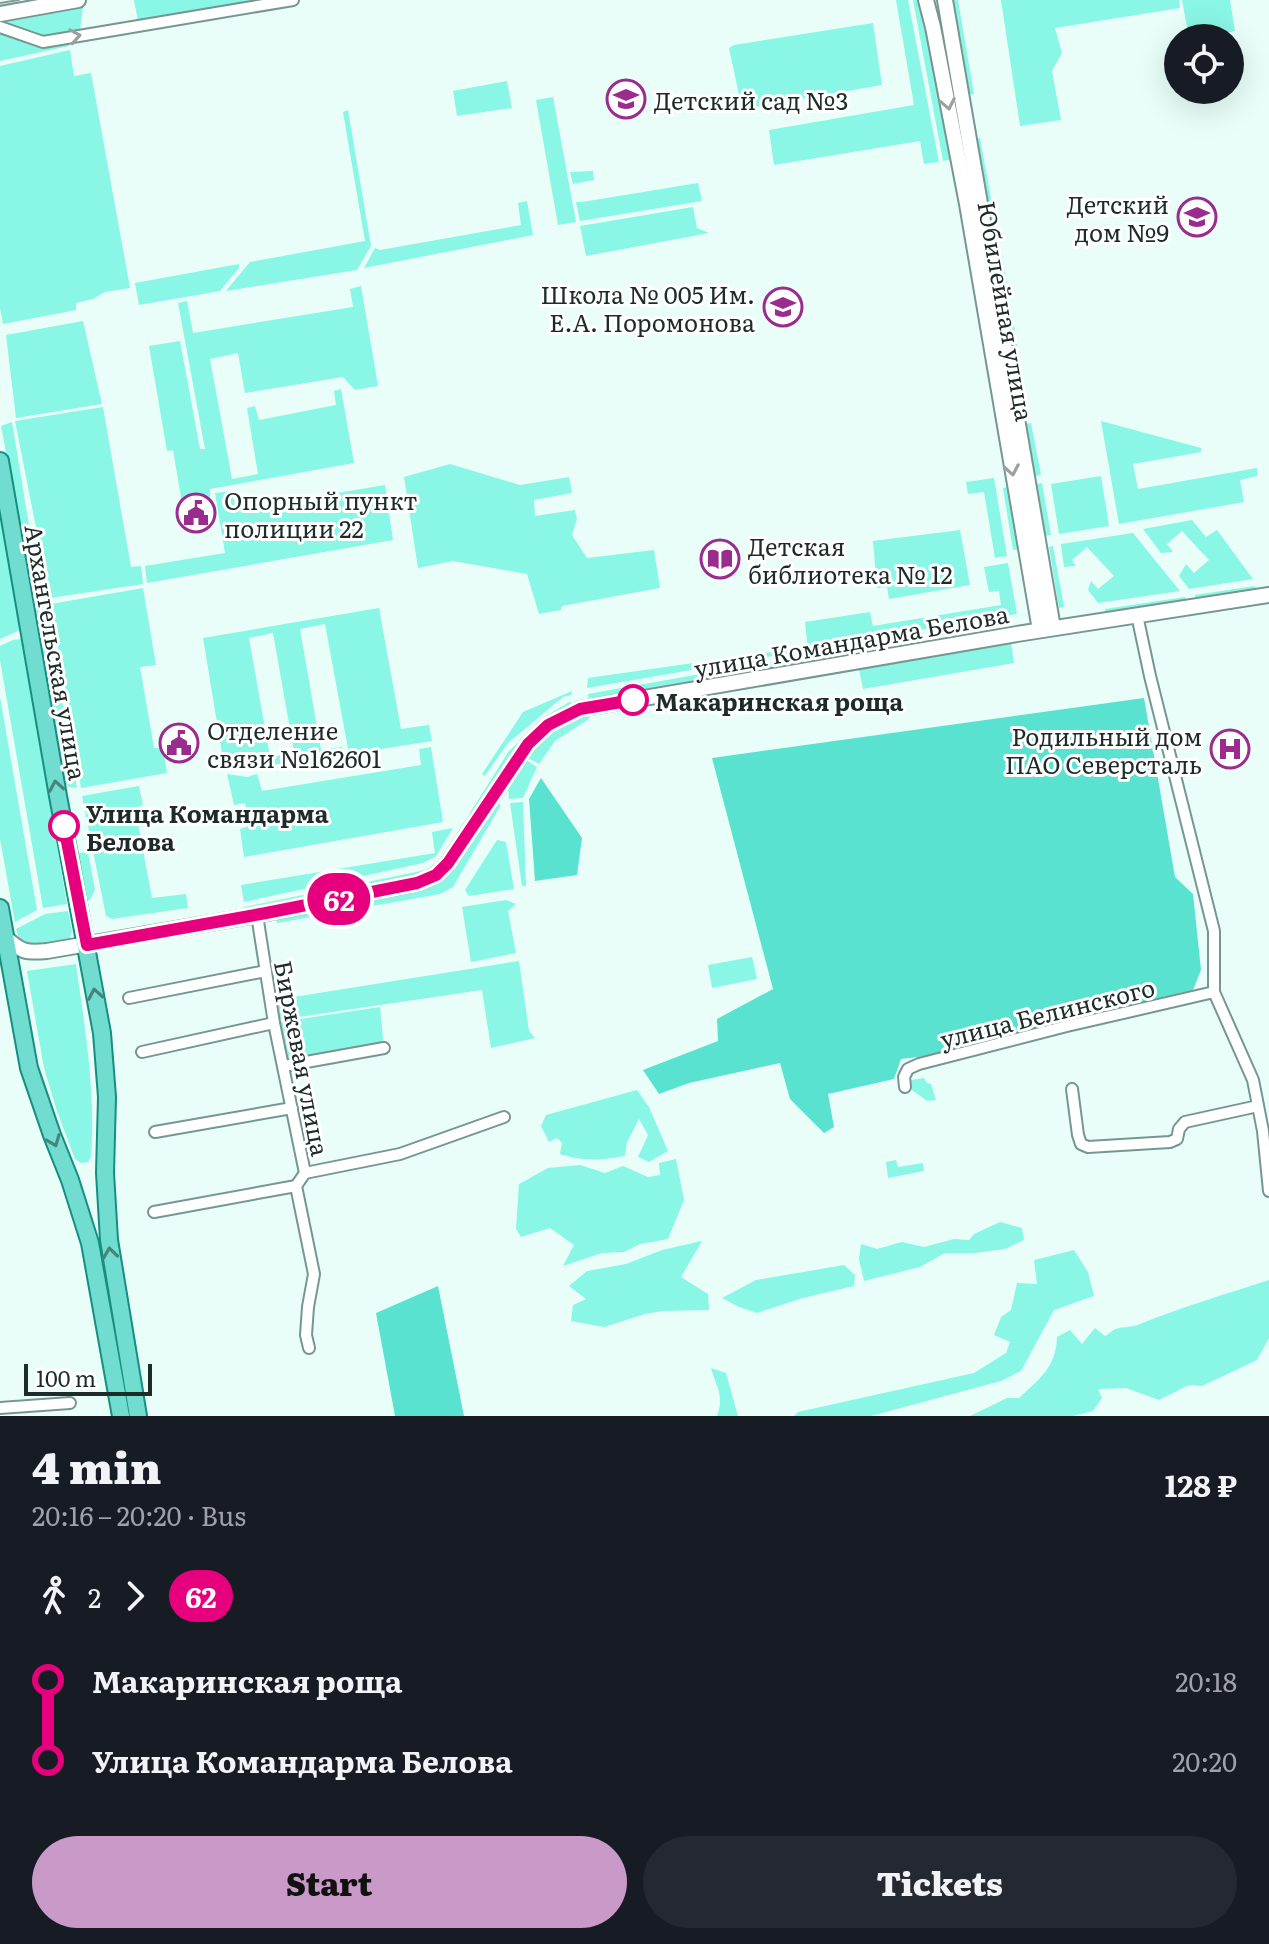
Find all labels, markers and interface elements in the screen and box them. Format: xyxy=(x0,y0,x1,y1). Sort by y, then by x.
map controls xyxy=(1164,24,1244,104)
button: locate xyxy=(1164,24,1244,104)
one-way arrow xyxy=(68,29,82,46)
school or university icon: Детский сад №3 xyxy=(605,78,647,120)
place label: Детский сад №3 xyxy=(654,82,849,117)
one-way arrow xyxy=(938,97,955,111)
place label: Детский дом №9 xyxy=(1067,186,1169,249)
school or university icon: Детский дом №9 xyxy=(1176,196,1218,238)
street label: Юбилейная улица xyxy=(970,198,1044,424)
place label: Школа № 005 Им. Е.А. Поромонова xyxy=(540,276,755,339)
school or university icon: Школа № 005 Им. Е.А. Поромонова xyxy=(762,286,804,328)
one-way arrow xyxy=(1003,464,1020,477)
place label: Опорный пункт полиции 22 xyxy=(224,482,417,545)
public building icon: Опорный пункт полиции 22 xyxy=(175,492,217,534)
street label: Архангельская улица xyxy=(17,521,97,783)
place label: Детская библиотека № 12 xyxy=(748,528,953,591)
library icon: Детская библиотека № 12 xyxy=(699,538,741,580)
street label: улица Командарма Белова xyxy=(691,595,1011,685)
place label: Макаринская роща xyxy=(655,683,903,718)
marker: Макаринская роща xyxy=(618,685,648,715)
place label: Отделение связи №162601 xyxy=(207,712,381,775)
place label: Родильный дом ПАО Северсталь xyxy=(1005,718,1202,781)
public building icon: Отделение связи №162601 xyxy=(158,722,200,764)
hospital icon: Родильный дом ПАО Северсталь xyxy=(1209,728,1251,770)
one-way arrow xyxy=(49,779,66,792)
place label: Улица Командарма Белова xyxy=(86,795,329,858)
marker: Улица Командарма Белова xyxy=(49,811,79,841)
line badge: 62 xyxy=(303,873,375,925)
text: 62 xyxy=(323,878,355,920)
street label: Биржевая улица xyxy=(267,957,339,1159)
street label: улица Белинского xyxy=(936,968,1158,1056)
one-way arrow xyxy=(88,987,105,1000)
one-way arrow xyxy=(45,1133,61,1147)
one-way arrow xyxy=(102,1246,119,1259)
scale bar xyxy=(24,1360,152,1396)
text: 100 m xyxy=(36,1361,96,1394)
text: 4 min xyxy=(32,1432,162,1498)
text: 128 ₽ xyxy=(1165,1462,1237,1506)
text: 20:16 – 20:20 · Bus xyxy=(32,1495,246,1534)
icon: walk xyxy=(32,1574,76,1618)
icon: forward xyxy=(113,1574,157,1618)
text: 62 xyxy=(185,1575,217,1617)
text: 2 xyxy=(88,1577,101,1616)
text: Макаринская роща xyxy=(92,1658,402,1702)
text: 20:18 xyxy=(1175,1661,1237,1700)
text: Улица Командарма Белова xyxy=(92,1738,513,1782)
text: 20:20 xyxy=(1172,1741,1237,1780)
button: Start xyxy=(32,1836,627,1928)
button: Tickets xyxy=(643,1836,1237,1928)

